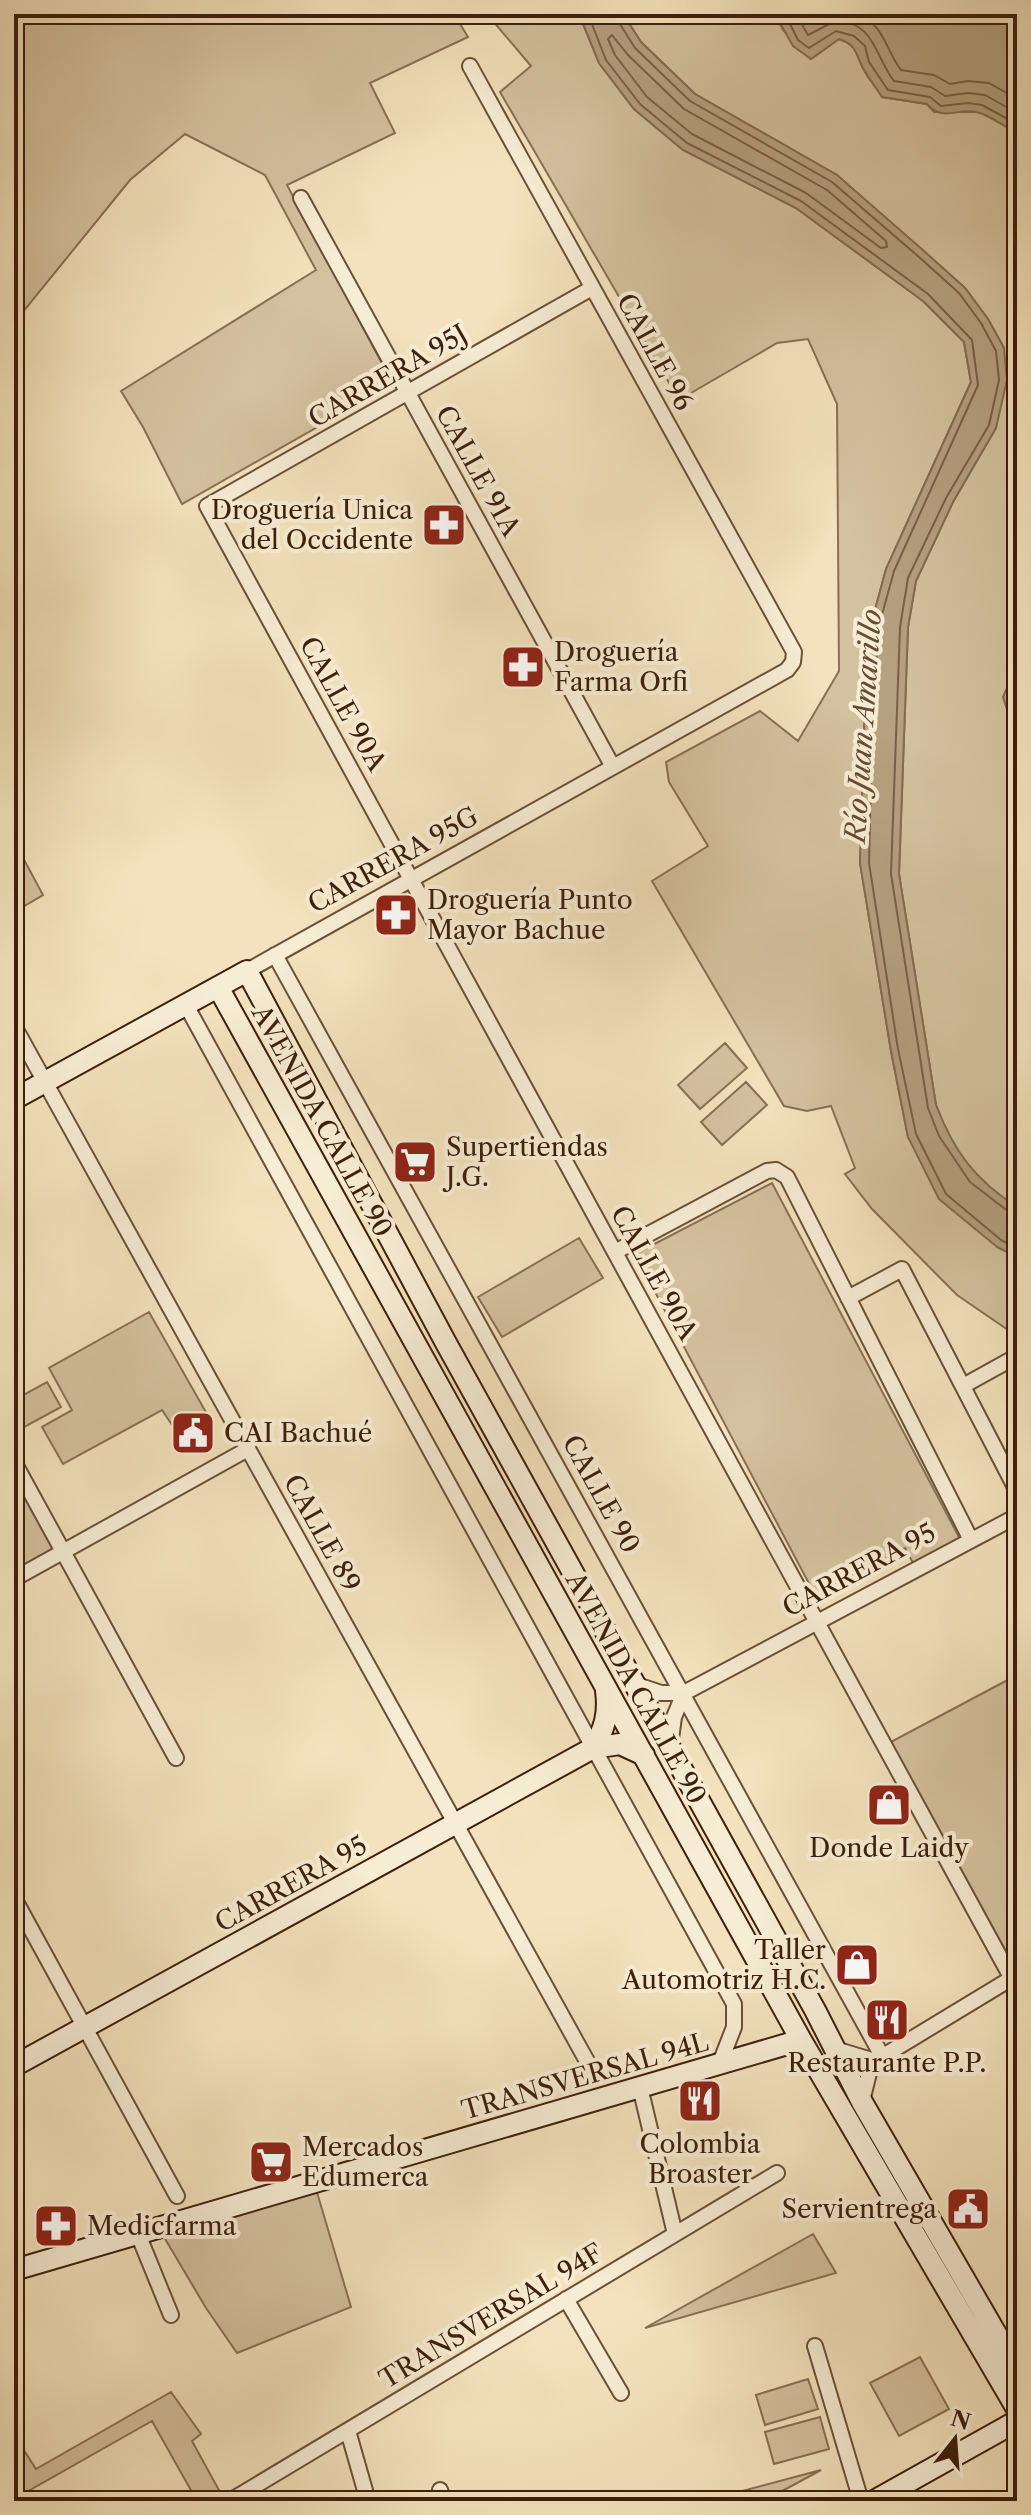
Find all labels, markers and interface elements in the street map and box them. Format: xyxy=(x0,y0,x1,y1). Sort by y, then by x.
street label: CALLE 96 xyxy=(610,288,700,416)
street label: CARRERA 95J xyxy=(303,318,473,434)
street label: CALLE 91A xyxy=(429,400,527,543)
place label: Droguería Unica del Occidente xyxy=(211,494,413,556)
pharmacy icon: Droguería Unica del Occidente xyxy=(420,501,468,549)
water label: Río Juan Amarillo xyxy=(838,608,888,846)
street label: CALLE 90A xyxy=(293,631,393,777)
place label: Droguería Farma Orfi xyxy=(554,636,688,698)
pharmacy icon: Droguería Farma Orfi xyxy=(499,643,547,691)
street label: CARRERA 95G xyxy=(302,800,484,920)
place label: Droguería Punto Mayor Bachue xyxy=(427,884,633,946)
pharmacy icon: Droguería Punto Mayor Bachue xyxy=(372,891,420,939)
street label: AVENIDA CALLE 90 xyxy=(244,998,399,1243)
place label: Supertiendas J.G. xyxy=(442,1131,608,1193)
supermarket icon: Supertiendas J.G. xyxy=(391,1138,439,1186)
street label: CALLE 90A xyxy=(604,1200,704,1346)
public building icon: CAI Bachué xyxy=(169,1409,217,1457)
place label: CAI Bachué xyxy=(224,1417,372,1449)
street label: CALLE 90 xyxy=(556,1429,646,1559)
street label: CALLE 89 xyxy=(277,1469,367,1597)
street label: CARRERA 95 xyxy=(777,1516,941,1624)
street label: AVENIDA CALLE 90 xyxy=(558,1565,713,1810)
shop icon: Donde Laidy xyxy=(865,1781,913,1829)
street label: CARRERA 95 xyxy=(209,1829,373,1939)
place label: Donde Laidy xyxy=(809,1832,969,1864)
place label: Taller Automotriz H.C. xyxy=(621,1934,826,1996)
shop icon: Taller Automotriz H.C. xyxy=(833,1941,881,1989)
restaurant icon: Restaurante P.P. xyxy=(863,1996,911,2044)
street label: TRANSVERSAL 94L xyxy=(458,2025,712,2127)
place label: Restaurante P.P. xyxy=(788,2047,986,2079)
restaurant icon: Colombia Broaster xyxy=(676,2077,724,2125)
place label: Colombia Broaster xyxy=(639,2128,761,2190)
place label: Mercados Edumerca xyxy=(302,2131,429,2193)
supermarket icon: Mercados Edumerca xyxy=(247,2138,295,2186)
public building icon: Servientrega xyxy=(944,2185,992,2233)
place label: Servientrega xyxy=(781,2193,937,2225)
pharmacy icon: Medicfarma xyxy=(32,2202,80,2250)
place label: Medicfarma xyxy=(87,2210,237,2242)
street label: TRANSVERSAL 94F xyxy=(373,2236,609,2395)
north arrow xyxy=(915,2399,995,2479)
text: N xyxy=(948,2405,974,2436)

